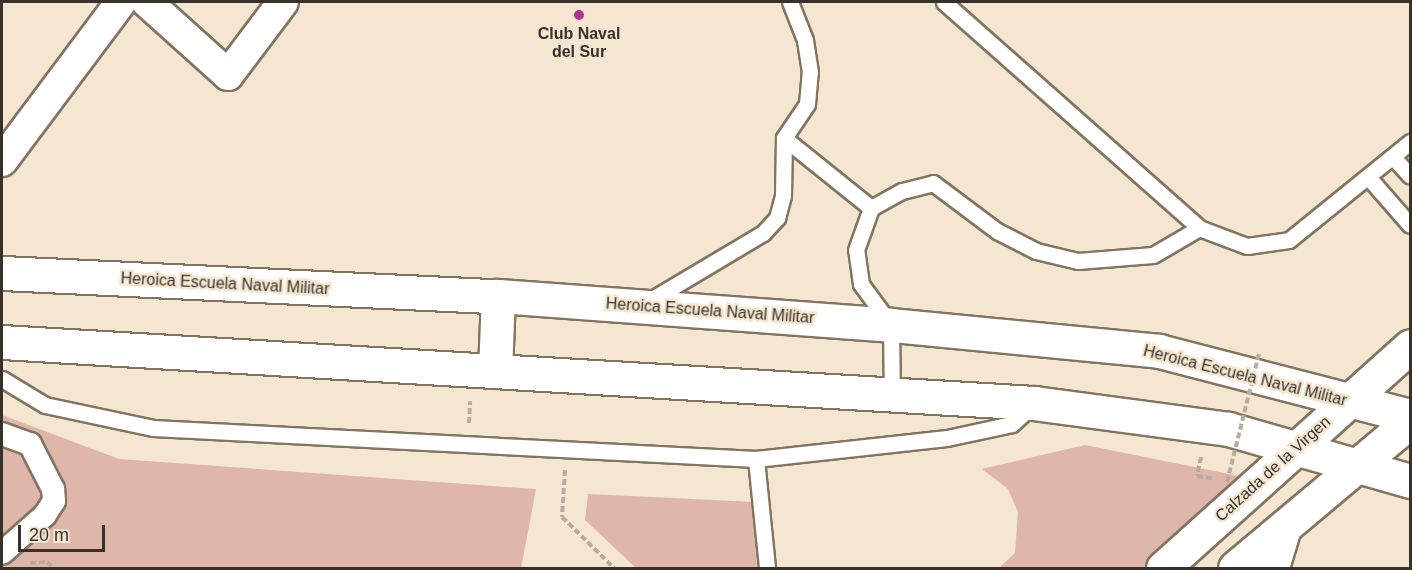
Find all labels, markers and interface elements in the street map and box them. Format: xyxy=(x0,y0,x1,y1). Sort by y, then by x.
marker: Club Naval del Sur xyxy=(572,8,586,22)
place label: Club Naval del Sur xyxy=(538,24,620,62)
street label: Heroica Escuela Naval Militar xyxy=(120,269,330,299)
street label: Heroica Escuela Naval Militar xyxy=(605,294,815,328)
street label: Heroica Escuela Naval Militar xyxy=(1141,341,1349,411)
street label: Calzada de la Virgen xyxy=(1211,412,1335,526)
scale bar xyxy=(21,513,108,551)
text: 20 m xyxy=(29,525,69,545)

